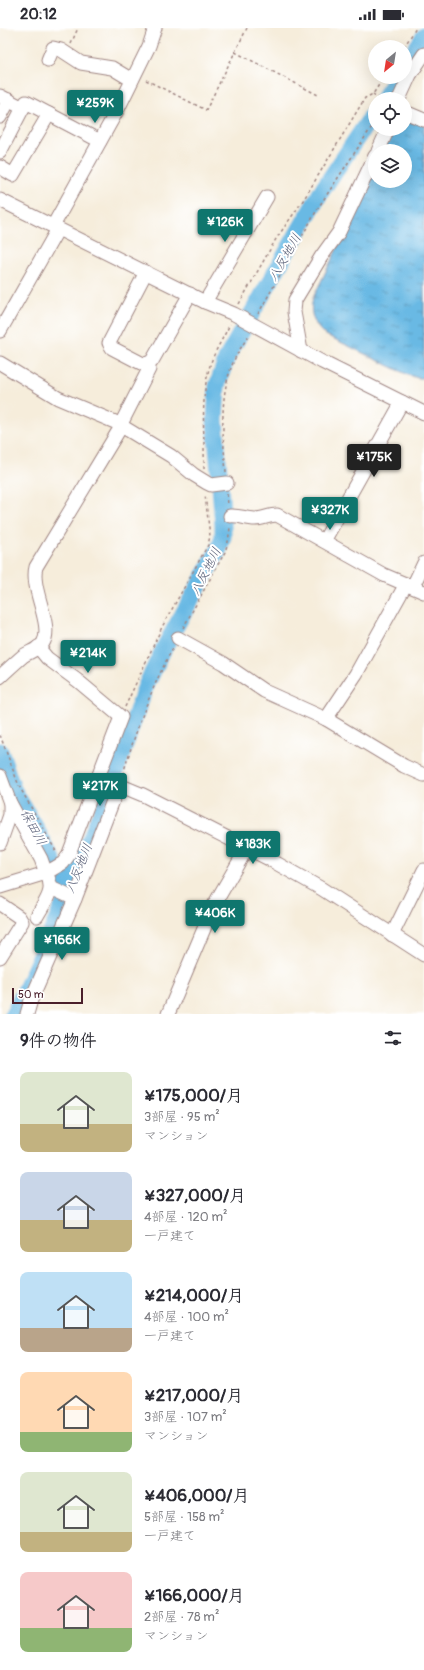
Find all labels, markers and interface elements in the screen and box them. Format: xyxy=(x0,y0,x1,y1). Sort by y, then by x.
text: 20:12 xyxy=(20,5,57,24)
north arrow xyxy=(368,40,412,84)
map controls xyxy=(368,40,412,188)
pin: ¥259K xyxy=(67,90,123,124)
button: locate xyxy=(368,92,412,136)
text: ¥259K xyxy=(76,95,114,111)
button: layers xyxy=(368,144,412,188)
pin: ¥126K xyxy=(197,209,253,243)
text: ¥126K xyxy=(207,214,243,230)
water label: 八反地川 xyxy=(265,231,305,284)
pin: ¥175K xyxy=(346,444,402,478)
text: ¥175K xyxy=(356,449,392,465)
pin: ¥327K xyxy=(302,497,358,531)
text: ¥327K xyxy=(311,502,349,518)
water label: 八反地川 xyxy=(187,545,225,598)
pin: ¥214K xyxy=(60,640,116,674)
text: ¥214K xyxy=(70,645,106,661)
pin: ¥217K xyxy=(72,773,128,807)
text: ¥217K xyxy=(82,778,118,794)
water label: 保田川 xyxy=(17,806,49,848)
pin: ¥183K xyxy=(225,831,281,865)
text: ¥183K xyxy=(235,836,271,852)
water label: 八反地川 xyxy=(62,841,96,895)
pin: ¥406K xyxy=(187,900,243,934)
text: ¥406K xyxy=(195,905,235,921)
pin: ¥166K xyxy=(34,927,90,961)
text: ¥166K xyxy=(43,932,81,948)
scale bar xyxy=(12,986,83,1005)
text: 50 m xyxy=(18,988,44,1001)
icon: filters xyxy=(382,1027,404,1049)
text: 9件の物件 xyxy=(20,1030,97,1051)
text: ¥175,000/月 xyxy=(144,1085,243,1106)
icon: home xyxy=(52,1088,100,1136)
text: 3部屋 · 95 m² xyxy=(144,1109,220,1125)
text: マンション xyxy=(144,1128,208,1144)
text: ¥327,000/月 xyxy=(144,1185,246,1206)
icon: home xyxy=(52,1188,100,1236)
text: 4部屋 · 120 m² xyxy=(144,1209,227,1225)
text: 一戸建て xyxy=(144,1228,196,1244)
text: ¥214,000/月 xyxy=(144,1285,244,1306)
icon: home xyxy=(52,1288,100,1336)
text: 4部屋 · 100 m² xyxy=(144,1309,229,1325)
text: 一戸建て xyxy=(144,1328,196,1344)
text: ¥217,000/月 xyxy=(144,1385,243,1406)
icon: home xyxy=(52,1388,100,1436)
text: 3部屋 · 107 m² xyxy=(144,1409,227,1425)
text: マンション xyxy=(144,1428,208,1444)
text: ¥406,000/月 xyxy=(144,1485,249,1506)
icon: home xyxy=(52,1488,100,1536)
text: 5部屋 · 158 m² xyxy=(144,1509,224,1525)
text: 一戸建て xyxy=(144,1528,196,1544)
text: ¥166,000/月 xyxy=(144,1585,245,1606)
icon: home xyxy=(52,1588,100,1636)
text: 2部屋 · 78 m² xyxy=(144,1609,219,1625)
text: マンション xyxy=(144,1628,208,1644)

